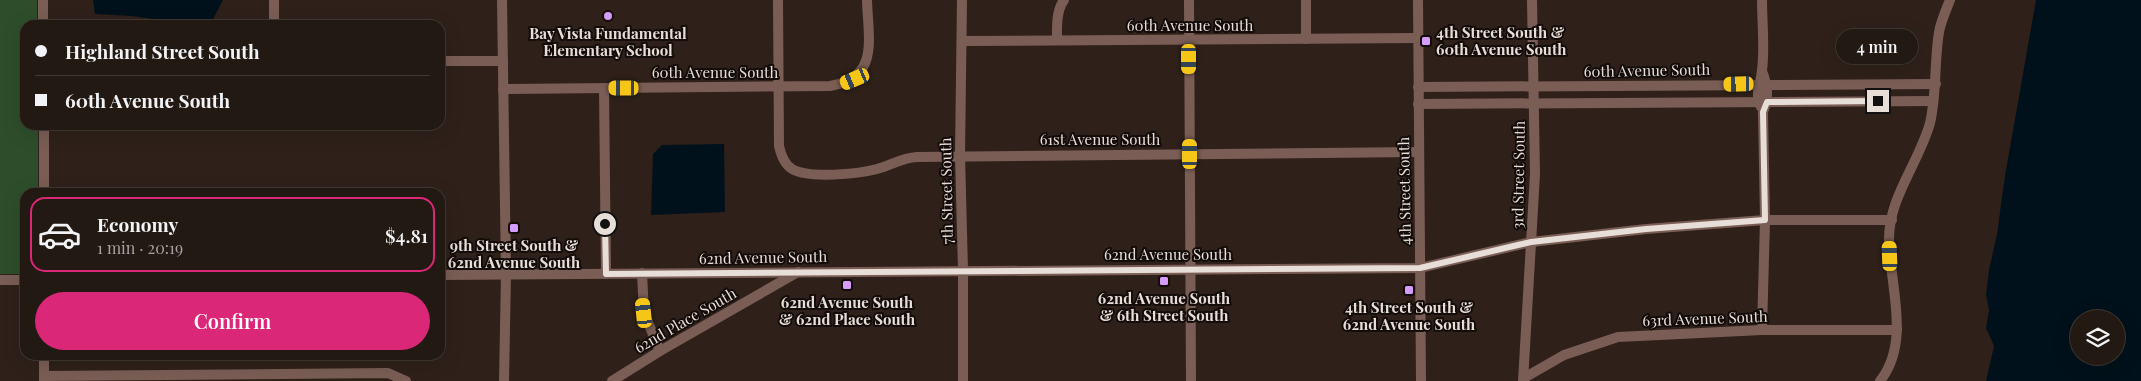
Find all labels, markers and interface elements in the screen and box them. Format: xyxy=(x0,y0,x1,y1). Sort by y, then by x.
marker: Bay Vista Fundamental Elementary School xyxy=(602,10,614,22)
street label: 60th Avenue South xyxy=(1127,15,1253,35)
place label: 4th Street South & 60th Avenue South xyxy=(1436,22,1566,59)
place label: Bay Vista Fundamental Elementary School xyxy=(529,23,687,60)
callout: 4 min xyxy=(1837,28,1919,64)
marker: 4th Street South & 60th Avenue South xyxy=(1420,35,1432,47)
text: 4 min xyxy=(1856,36,1898,57)
text: Highland Street South xyxy=(65,38,260,64)
car xyxy=(1181,44,1196,74)
street label: 60th Avenue South xyxy=(1584,59,1711,81)
street label: 60th Avenue South xyxy=(652,62,778,82)
car xyxy=(838,66,871,92)
car xyxy=(1723,76,1754,92)
car xyxy=(609,81,639,96)
text: 60th Avenue South xyxy=(65,87,230,113)
route end xyxy=(1867,90,1889,112)
street label: 3rd Street South xyxy=(1507,120,1529,229)
street label: 61st Avenue South xyxy=(1040,129,1161,149)
street label: 7th Street South xyxy=(935,137,957,245)
street label: 4th Street South xyxy=(1393,137,1415,245)
car xyxy=(1182,139,1197,169)
text: Economy xyxy=(97,211,178,237)
icon: car xyxy=(37,212,82,257)
route start xyxy=(594,213,616,235)
text: $4.81 xyxy=(385,222,428,248)
marker: 9th Street South & 62nd Avenue South xyxy=(508,222,520,234)
place label: 9th Street South & 62nd Avenue South xyxy=(448,235,580,272)
text: 1 min · 20:19 xyxy=(97,237,183,258)
car xyxy=(1881,241,1898,271)
street label: 62nd Avenue South xyxy=(1104,244,1232,264)
street label: 62nd Avenue South xyxy=(699,246,827,268)
marker: 62nd Avenue South & 6th Street South xyxy=(1158,275,1170,287)
marker: 62nd Avenue South & 62nd Place South xyxy=(841,279,853,291)
street label: 62nd Place South xyxy=(630,283,740,357)
marker: 4th Street South & 62nd Avenue South xyxy=(1403,284,1415,296)
place label: 62nd Avenue South & 6th Street South xyxy=(1098,288,1230,325)
button: Confirm xyxy=(35,292,430,350)
place label: 62nd Avenue South & 62nd Place South xyxy=(779,292,915,329)
car xyxy=(634,297,653,329)
place label: 4th Street South & 62nd Avenue South xyxy=(1343,297,1475,334)
street label: 63rd Avenue South xyxy=(1642,306,1768,330)
map controls xyxy=(2070,310,2125,365)
button: layers xyxy=(2070,310,2125,365)

